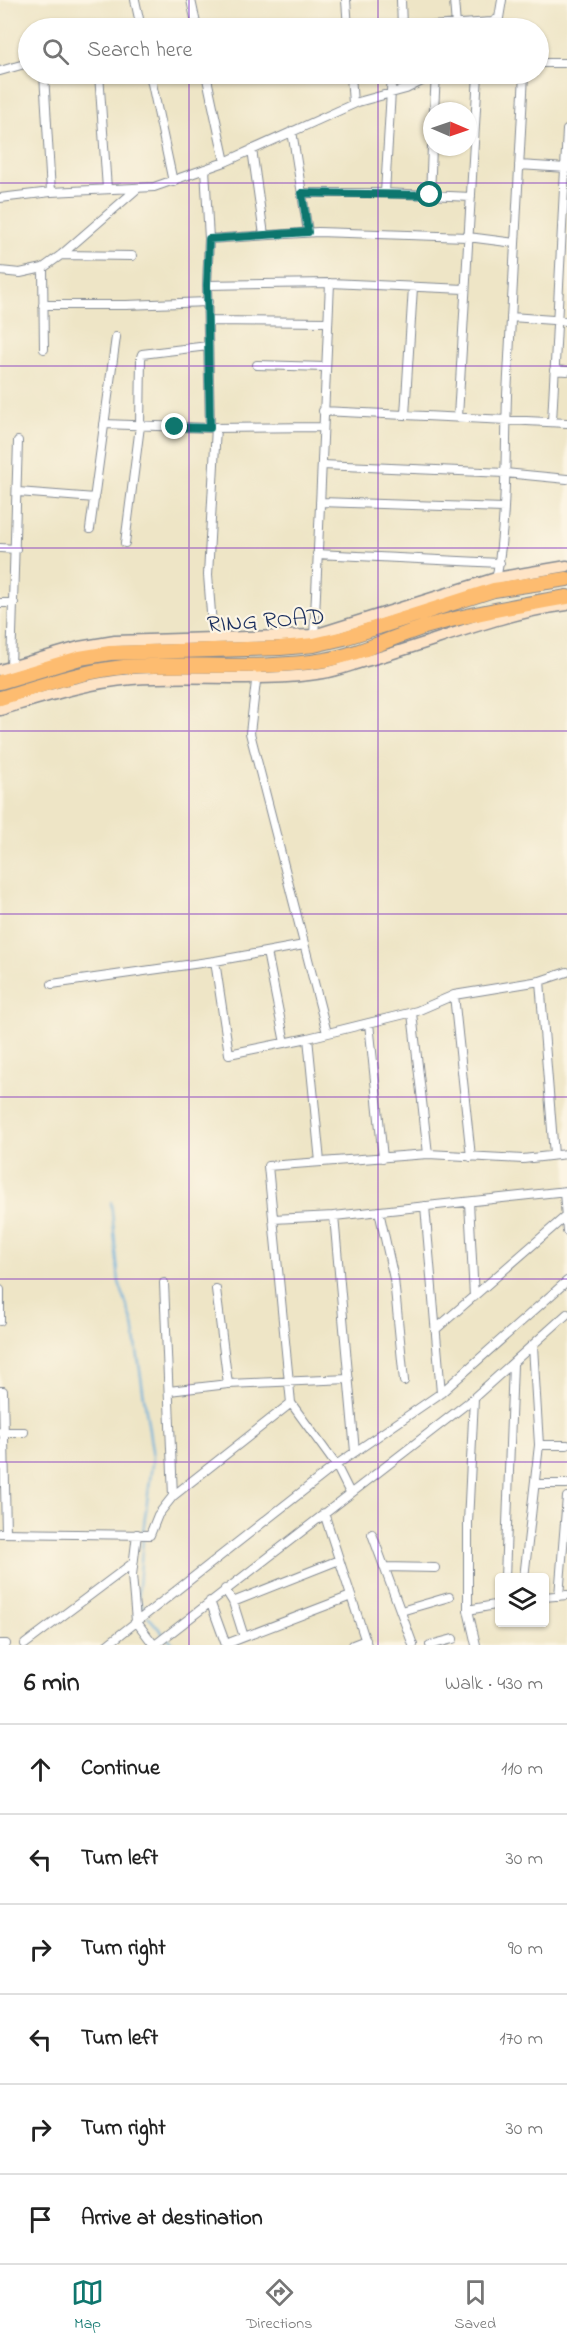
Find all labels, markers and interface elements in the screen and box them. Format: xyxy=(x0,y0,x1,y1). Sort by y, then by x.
search box xyxy=(18,18,549,84)
icon: search xyxy=(39,35,72,68)
text: Search here xyxy=(87,35,192,67)
north arrow xyxy=(423,102,477,156)
route start xyxy=(416,181,442,207)
route end xyxy=(161,413,187,439)
street label: RING ROAD xyxy=(206,600,326,644)
map controls xyxy=(495,1573,549,1627)
button: layers xyxy=(495,1573,549,1627)
text: 6 min xyxy=(24,1665,80,1703)
text: Walk · 430 m xyxy=(445,1670,543,1699)
icon: ahead xyxy=(24,1753,57,1786)
text: Continue xyxy=(81,1753,160,1785)
text: 110 m xyxy=(501,1755,543,1784)
icon: left xyxy=(24,1843,57,1876)
text: Turn left xyxy=(81,1843,158,1875)
text: 30 m xyxy=(506,1845,543,1874)
icon: right xyxy=(24,1933,57,1966)
text: Turn right xyxy=(81,1933,166,1965)
text: 90 m xyxy=(508,1935,543,1964)
icon: left xyxy=(24,2023,57,2056)
text: Turn left xyxy=(81,2023,158,2055)
text: 170 m xyxy=(499,2025,543,2054)
icon: right xyxy=(24,2113,57,2146)
text: Turn right xyxy=(81,2113,166,2145)
text: 30 m xyxy=(506,2115,543,2144)
icon: arrive xyxy=(24,2203,57,2236)
text: Arrive at destination xyxy=(81,2203,263,2235)
tab: Map xyxy=(71,2276,104,2336)
tab: Directions xyxy=(246,2276,312,2336)
tab: Saved xyxy=(454,2276,496,2336)

